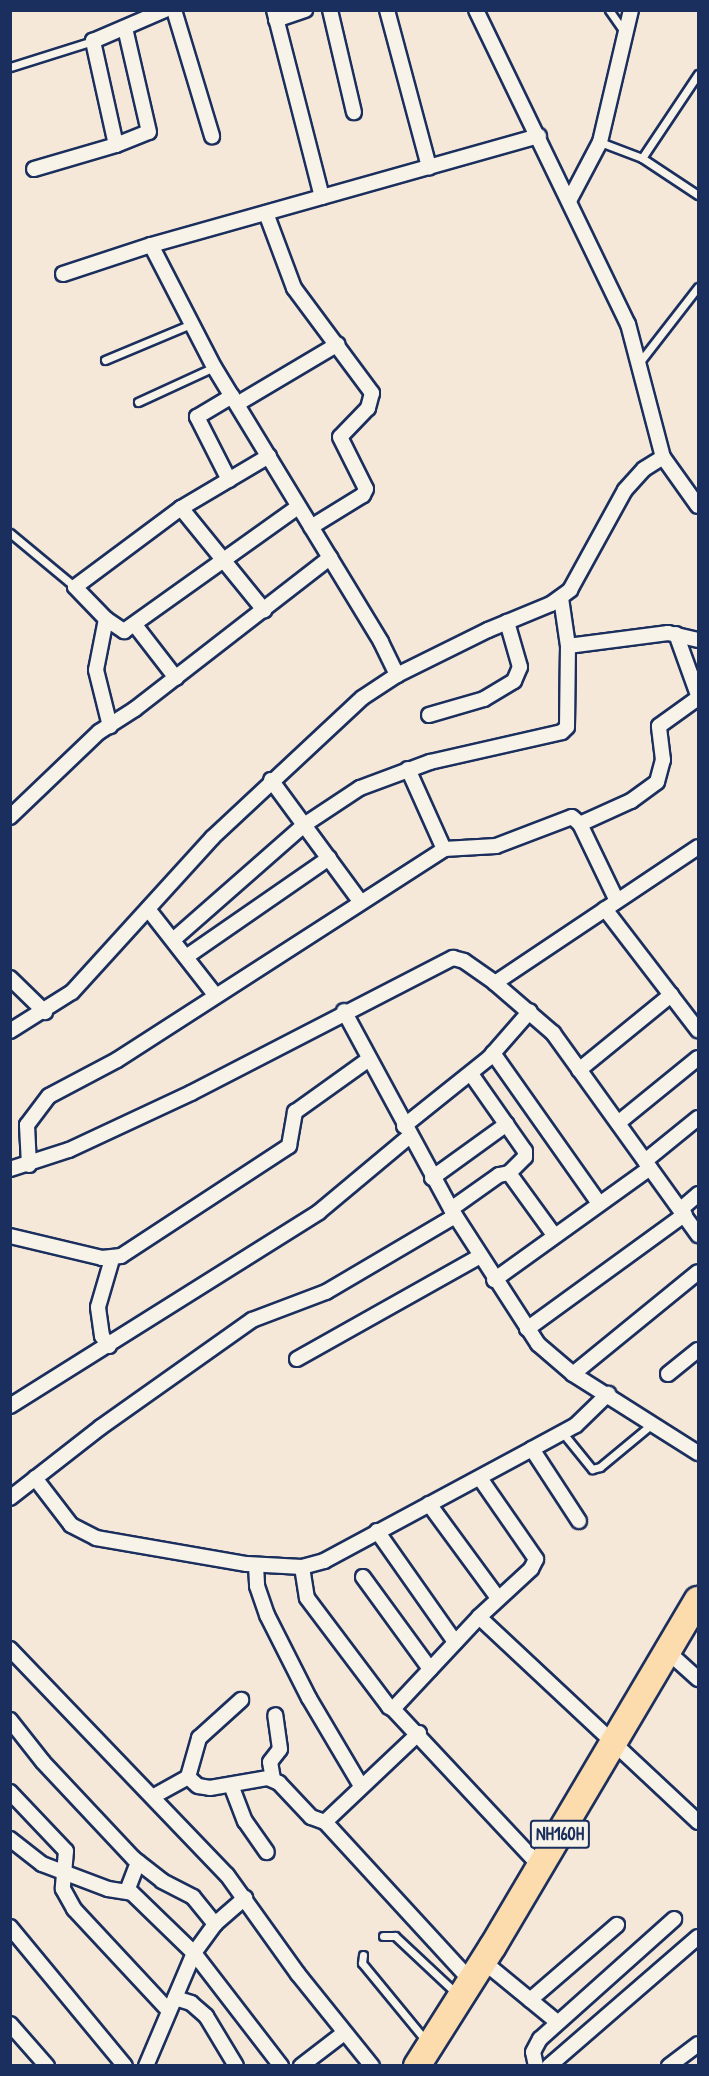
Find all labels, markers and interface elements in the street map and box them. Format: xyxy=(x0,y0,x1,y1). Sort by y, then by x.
road number: NH160H xyxy=(528,1819,592,1849)

